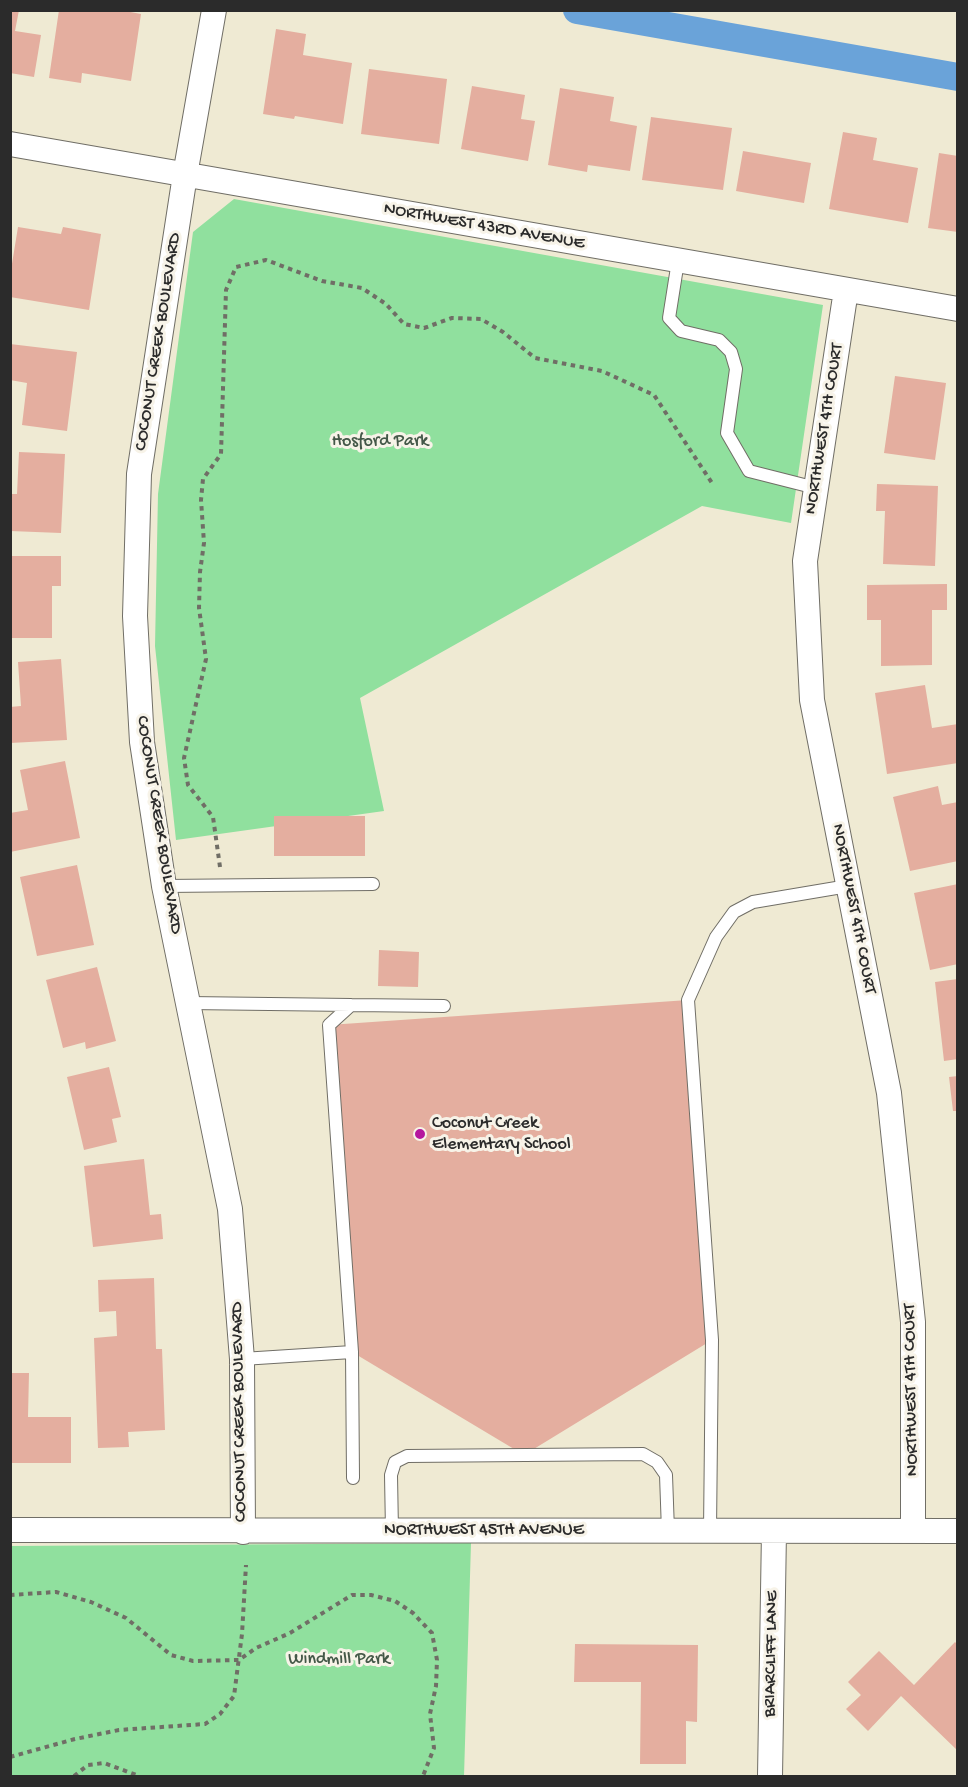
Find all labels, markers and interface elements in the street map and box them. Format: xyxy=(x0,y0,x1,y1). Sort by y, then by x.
street label: NORTHWEST 43RD AVENUE xyxy=(382,199,586,255)
street label: COCONUT CREEK BOULEVARD xyxy=(131,232,187,452)
street label: NORTHWEST 4TH COURT xyxy=(801,342,849,516)
park label: Hosford Park xyxy=(332,431,428,453)
street label: COCONUT CREEK BOULEVARD xyxy=(130,715,186,935)
street label: NORTHWEST 4TH COURT xyxy=(826,822,880,996)
place label: Coconut Creek Elementary School xyxy=(432,1113,571,1156)
marker: Coconut Creek Elementary School xyxy=(413,1127,427,1141)
street label: COCONUT CREEK BOULEVARD xyxy=(227,1302,253,1522)
street label: NORTHWEST 4TH COURT xyxy=(900,1304,924,1476)
street label: NORTHWEST 45TH AVENUE xyxy=(384,1520,584,1542)
street label: BRIARCLIFF LANE xyxy=(760,1591,784,1717)
park label: Windmill Park xyxy=(288,1649,390,1671)

